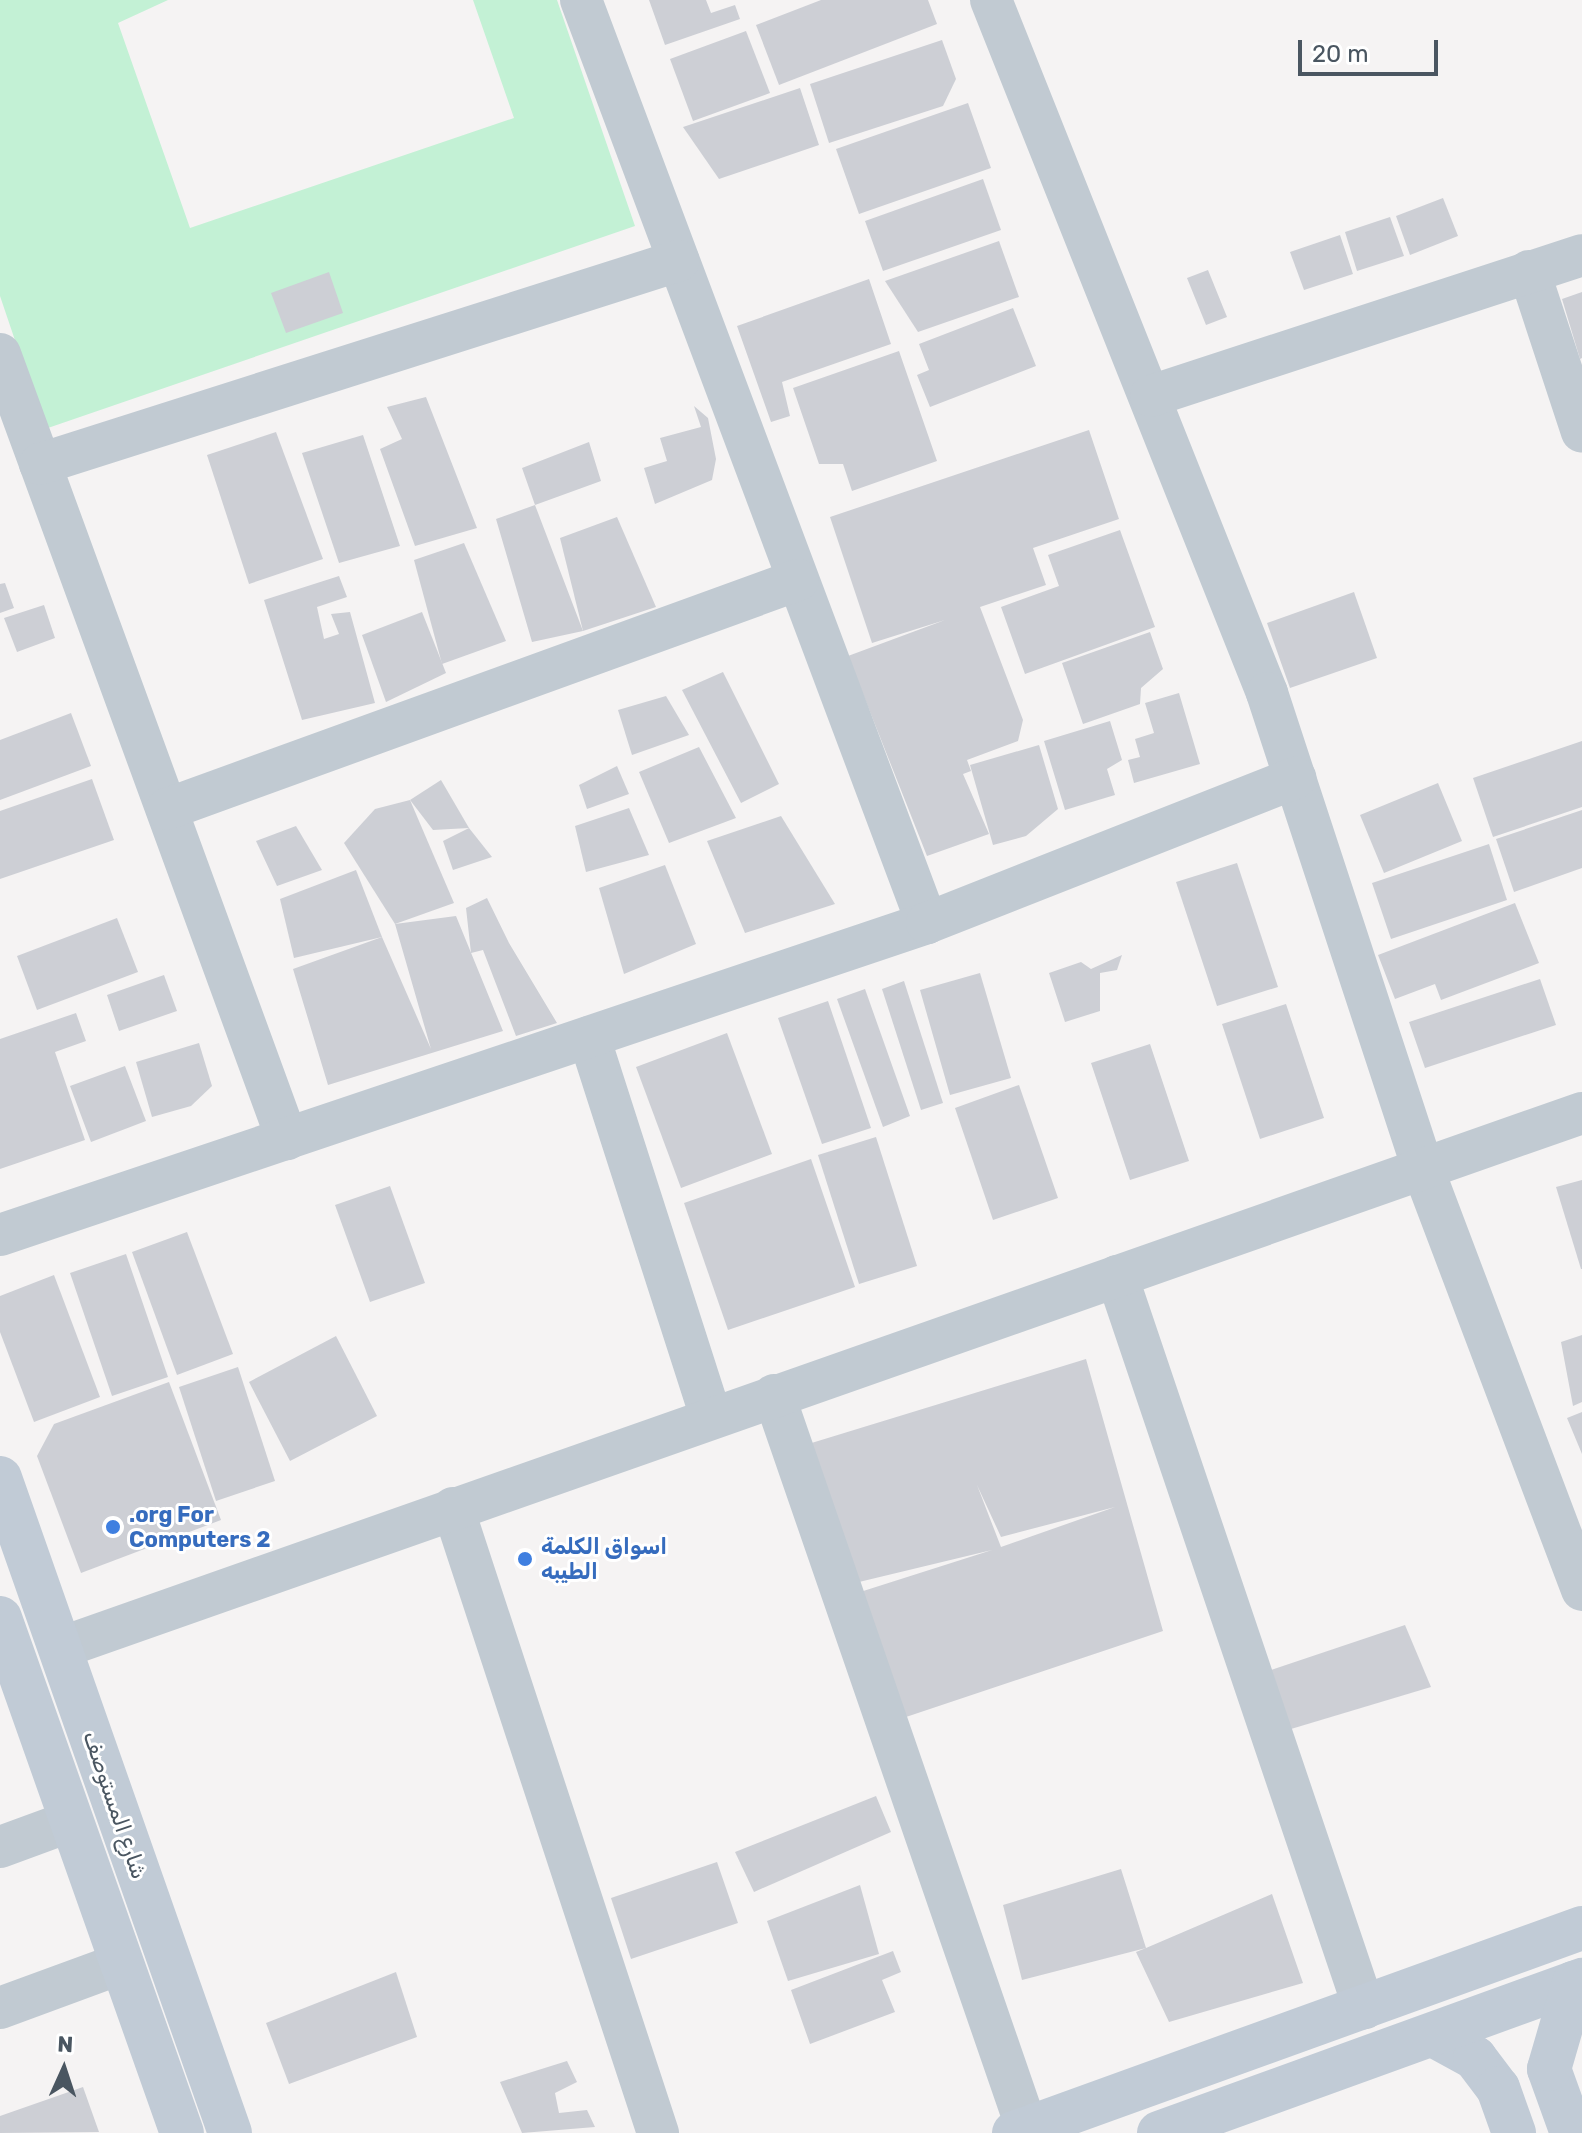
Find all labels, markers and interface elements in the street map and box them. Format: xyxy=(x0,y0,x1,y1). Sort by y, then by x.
scale bar xyxy=(1302,24,1442,74)
text: 20 m xyxy=(1312,40,1369,68)
place label: .org For Computers 2 xyxy=(129,1501,271,1552)
marker: .org For Computers 2 xyxy=(104,1518,122,1536)
place label: اسواق الكلمة الطيبه xyxy=(541,1533,667,1584)
marker: اسواق الكلمة الطيبه xyxy=(516,1550,534,1568)
street label: شارع المستوصف xyxy=(77,1728,153,1882)
north arrow xyxy=(24,2029,104,2109)
text: N xyxy=(57,2031,74,2058)

